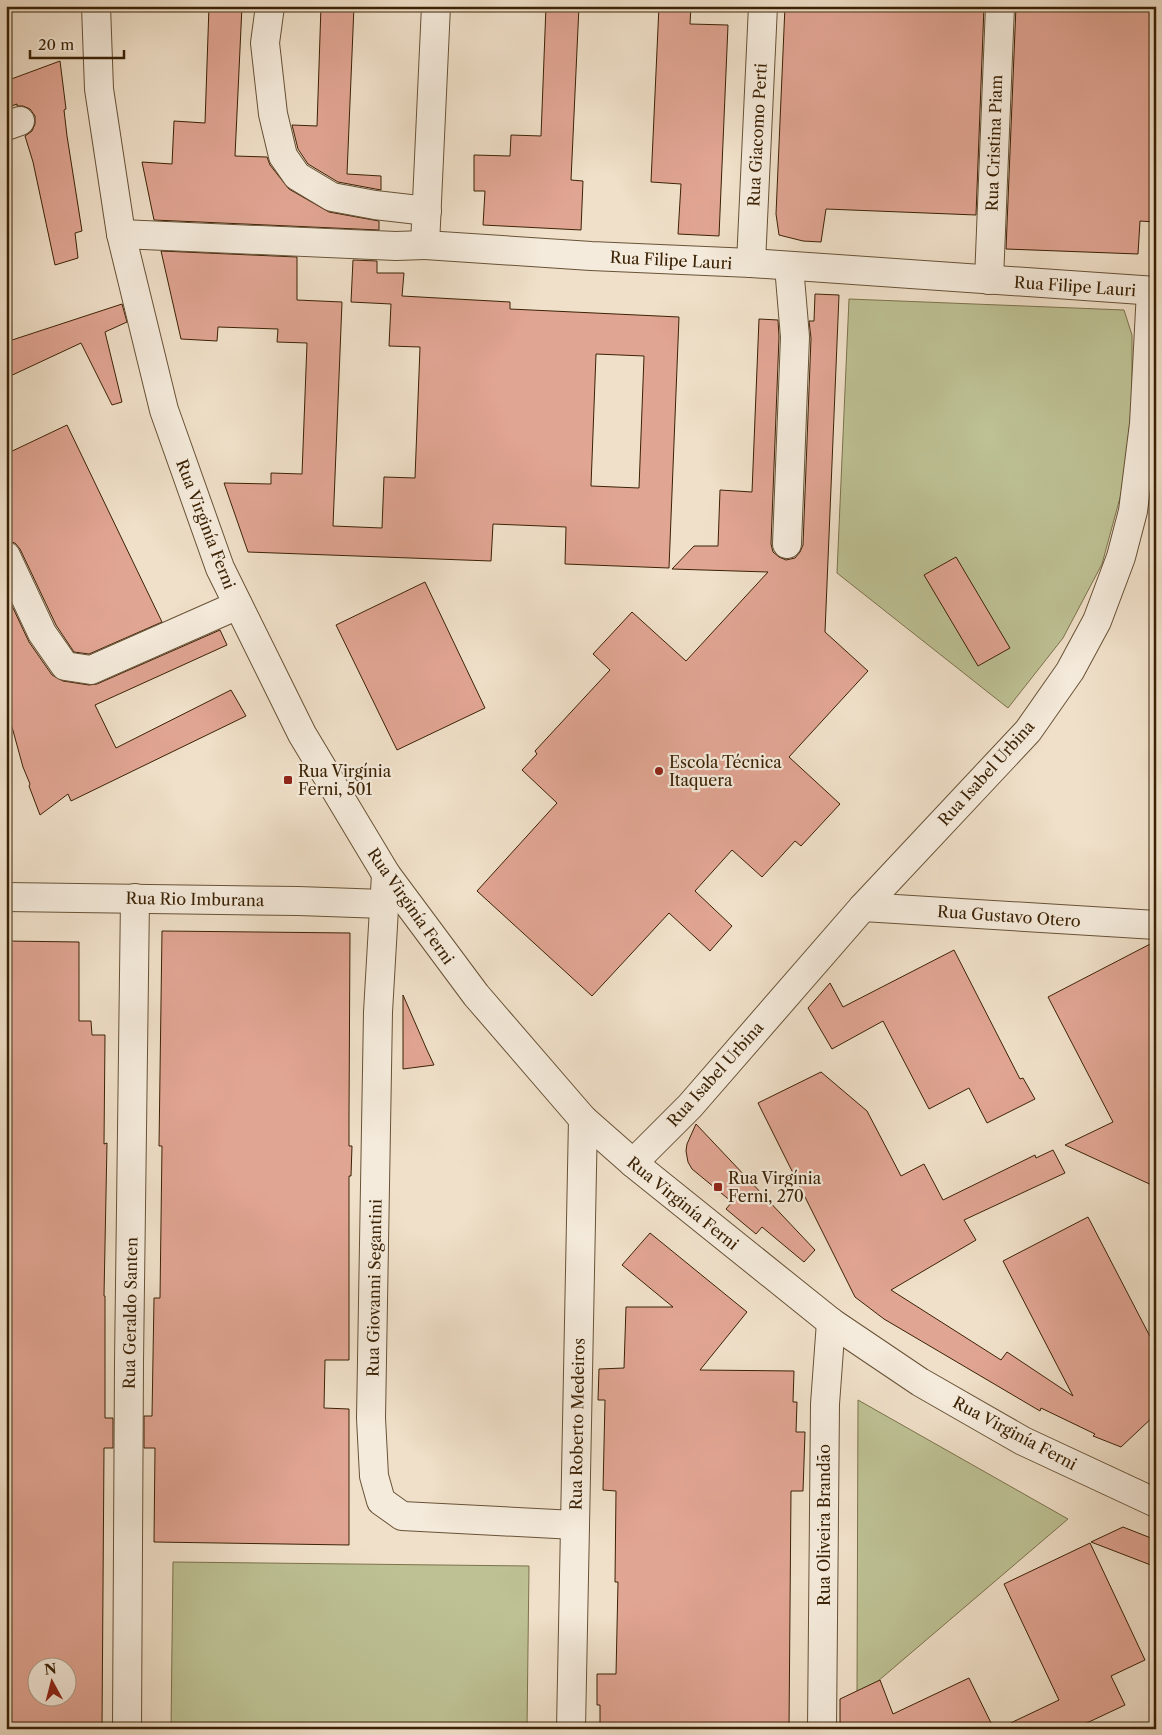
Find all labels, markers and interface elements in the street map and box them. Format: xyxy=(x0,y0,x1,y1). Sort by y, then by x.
scale bar xyxy=(30,28,124,60)
text: 20 m xyxy=(38,35,74,54)
street label: Rua Giacomo Perti xyxy=(743,63,771,207)
street label: Rua Cristina Piam xyxy=(982,74,1006,212)
street label: Rua Filipe Lauri xyxy=(609,247,733,273)
street label: Rua Filipe Lauri xyxy=(1013,272,1137,300)
street label: Rua Virginía Ferni xyxy=(172,456,240,592)
street label: Rua Isabel Urbina xyxy=(934,716,1039,830)
place label: Escola Técnica Itaquera xyxy=(669,752,782,790)
place label: Rua Virgínia Ferni, 501 xyxy=(298,761,392,799)
marker: Escola Técnica Itaquera xyxy=(653,765,665,777)
marker: Rua Virgínia Ferni, 501 xyxy=(282,774,294,786)
street label: Rua Virginía Ferni xyxy=(363,844,459,968)
street label: Rua Rio Imburana xyxy=(125,888,265,910)
street label: Rua Gustavo Otero xyxy=(937,901,1082,931)
street label: Rua Isabel Urbina xyxy=(663,1017,768,1131)
street label: Rua Virginía Ferni xyxy=(623,1152,743,1254)
place label: Rua Virgínia Ferni, 270 xyxy=(728,1168,822,1206)
marker: Rua Virgínia Ferni, 270 xyxy=(712,1181,724,1193)
street label: Rua Giovanni Segantini xyxy=(362,1199,386,1377)
street label: Rua Geraldo Santen xyxy=(119,1237,141,1389)
street label: Rua Roberto Medeiros xyxy=(565,1338,589,1510)
street label: Rua Virginía Ferni xyxy=(950,1392,1081,1474)
street label: Rua Oliveira Brandão xyxy=(814,1444,834,1606)
north arrow xyxy=(28,1658,78,1708)
text: N xyxy=(43,1659,58,1679)

